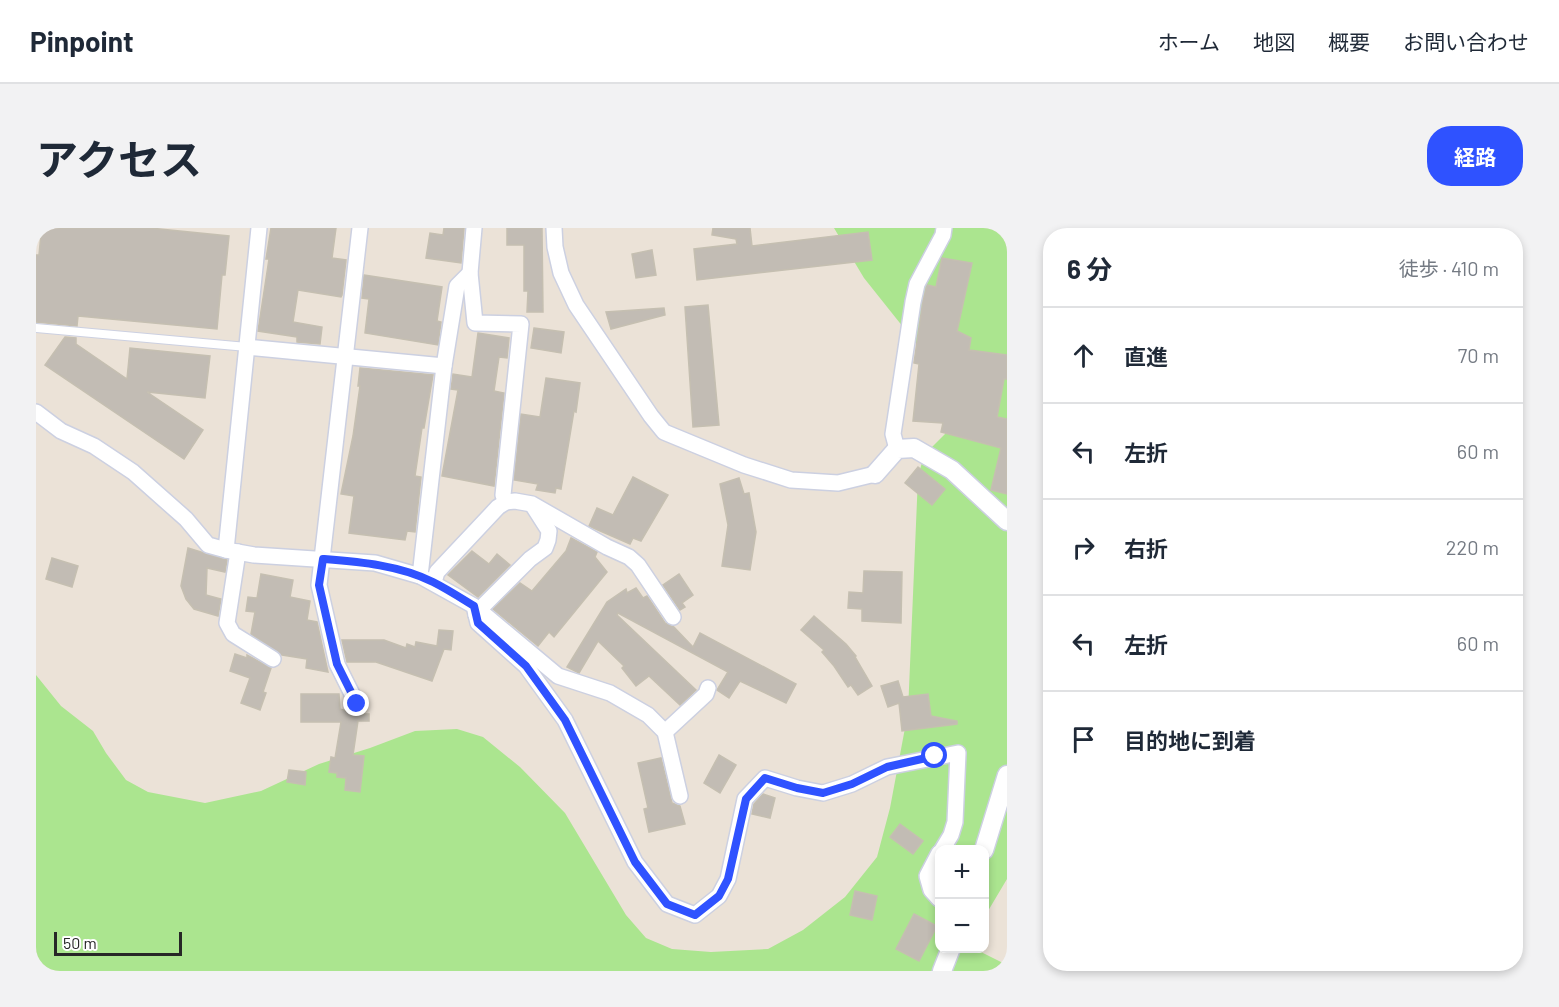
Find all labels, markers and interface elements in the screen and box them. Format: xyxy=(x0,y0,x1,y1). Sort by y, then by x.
text: Pinpoint xyxy=(30,24,134,58)
text: ホーム xyxy=(1158,29,1220,54)
text: 地図 xyxy=(1253,29,1295,54)
text: 概要 xyxy=(1328,29,1370,54)
text: お問い合わせ xyxy=(1403,29,1529,54)
button: 経路 xyxy=(1427,126,1523,186)
text: アクセス xyxy=(36,133,202,183)
text: 6 分 xyxy=(1067,253,1112,284)
text: 徒歩 · 410 m xyxy=(1399,256,1499,280)
icon: ahead xyxy=(1067,339,1100,372)
text: 直進 xyxy=(1124,343,1168,369)
text: 70 m xyxy=(1458,343,1499,367)
icon: left xyxy=(1067,435,1100,468)
text: 左折 xyxy=(1124,439,1168,465)
text: 60 m xyxy=(1457,439,1499,463)
icon: right xyxy=(1067,531,1100,564)
text: 右折 xyxy=(1124,535,1168,561)
text: 220 m xyxy=(1446,535,1499,559)
icon: left xyxy=(1067,627,1100,660)
text: 左折 xyxy=(1124,631,1168,657)
text: 60 m xyxy=(1457,631,1499,655)
route end xyxy=(343,690,369,716)
icon: arrive xyxy=(1067,723,1100,756)
text: 目的地に到着 xyxy=(1124,727,1256,753)
route start xyxy=(921,742,947,768)
map controls xyxy=(935,845,989,953)
button: + xyxy=(935,845,989,899)
button: − xyxy=(935,899,989,953)
scale bar xyxy=(54,929,182,956)
text: 50 m xyxy=(63,933,97,952)

